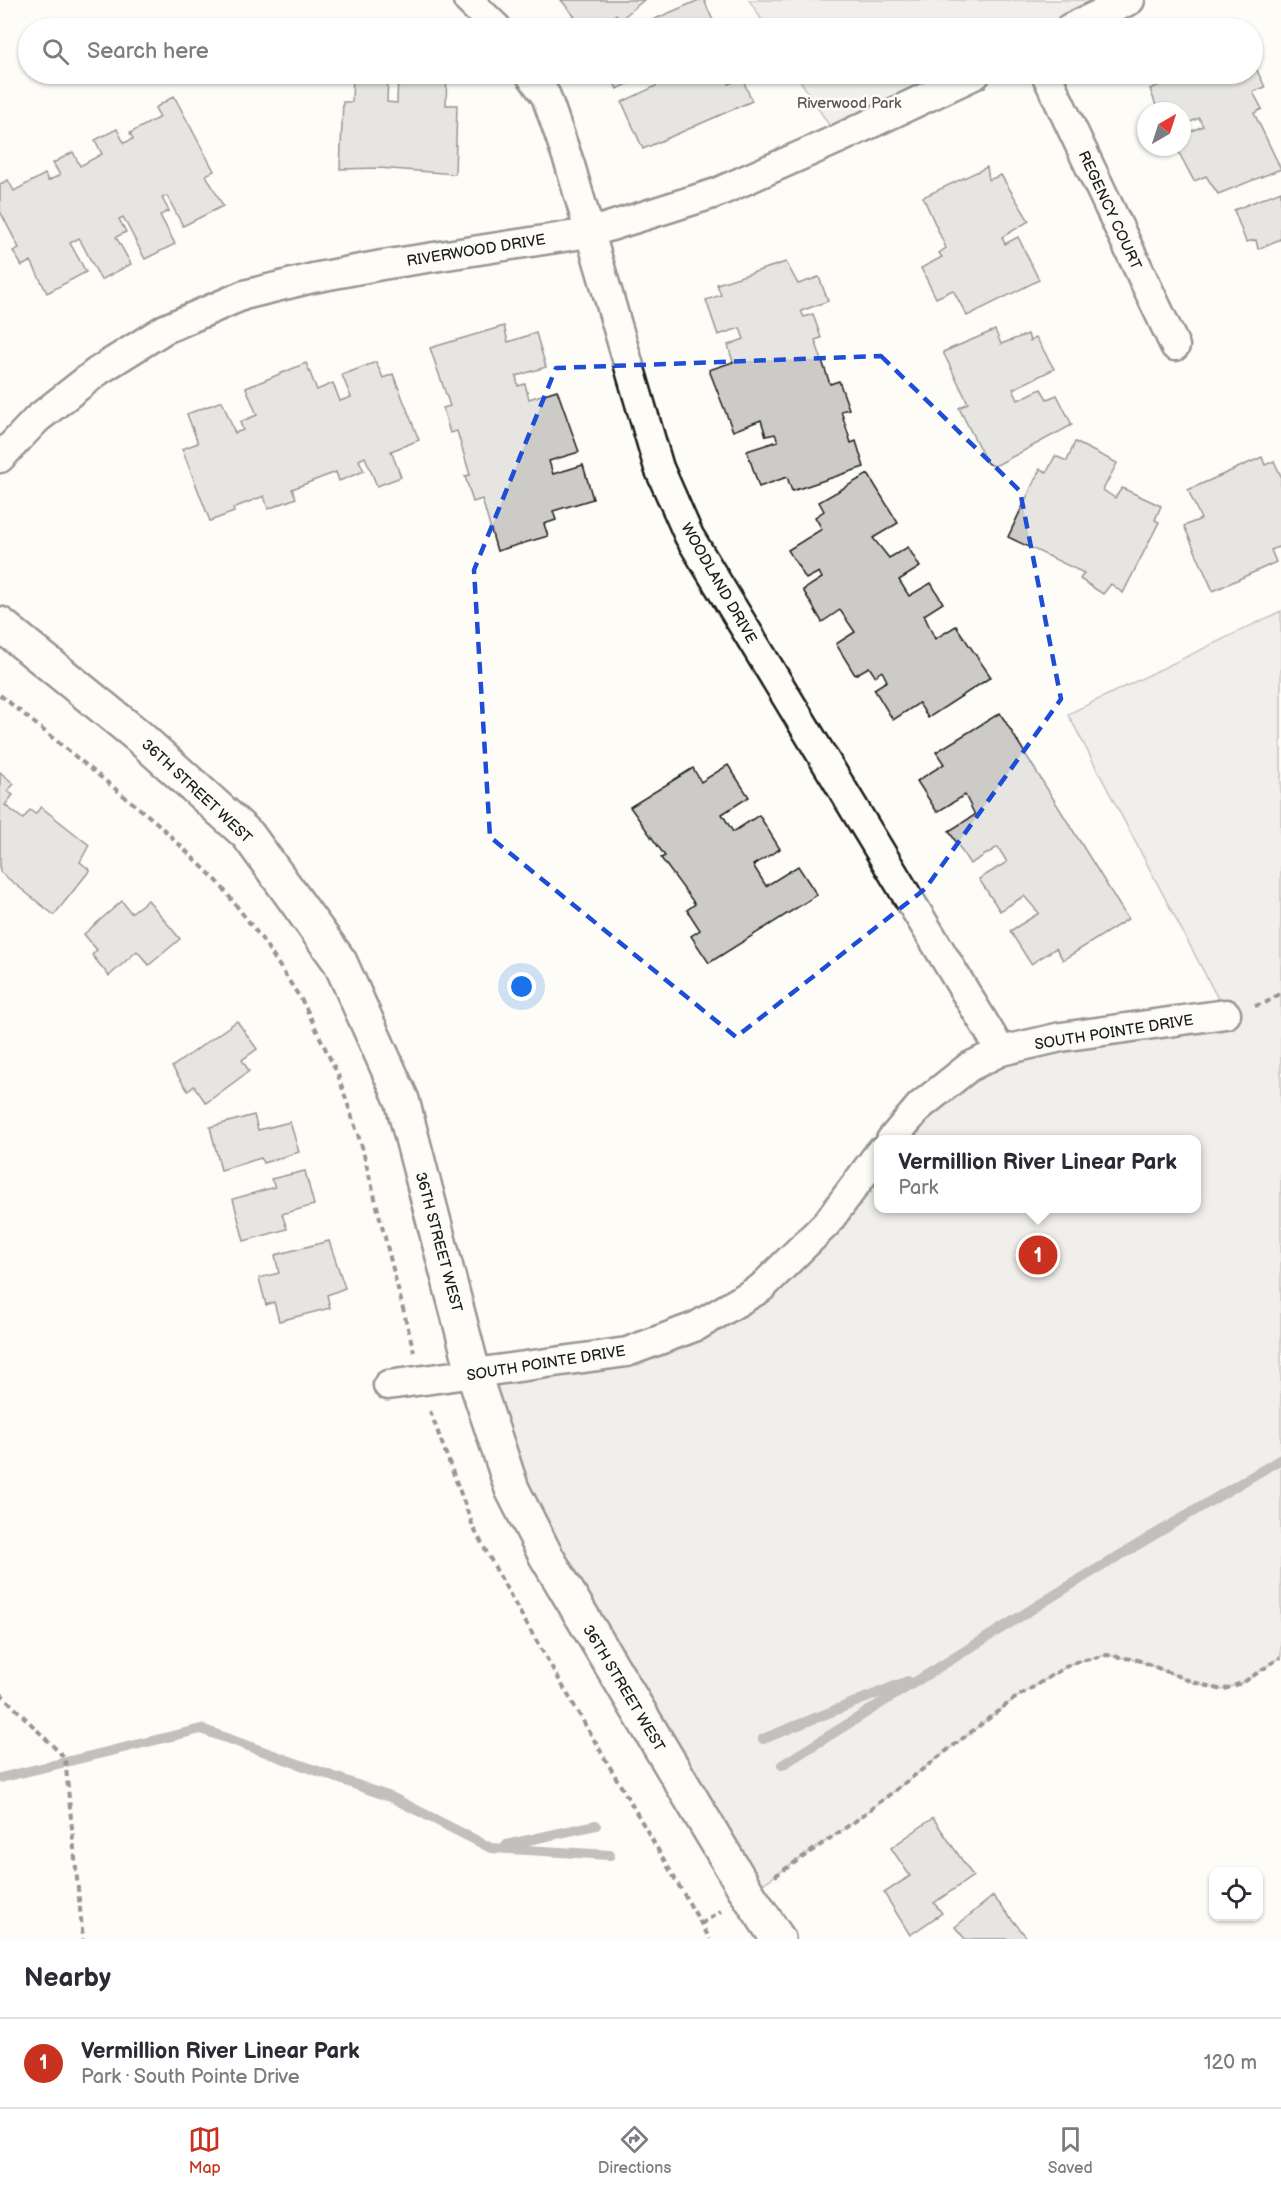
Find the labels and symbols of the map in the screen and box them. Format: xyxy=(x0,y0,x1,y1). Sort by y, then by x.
park label: Riverwood Park xyxy=(797,94,902,113)
north arrow xyxy=(1137,102,1191,156)
street label: REGENCY COURT xyxy=(1074,148,1145,273)
street label: RIVERWOOD DRIVE xyxy=(405,230,547,271)
street label: WOODLAND DRIVE xyxy=(676,520,761,647)
street label: 36TH STREET WEST xyxy=(137,735,256,847)
your location xyxy=(507,972,536,1001)
street label: SOUTH POINTE DRIVE xyxy=(1033,1011,1195,1054)
street label: 36TH STREET WEST xyxy=(411,1170,466,1314)
pin: 1 xyxy=(1018,1232,1058,1278)
street label: SOUTH POINTE DRIVE xyxy=(465,1342,627,1385)
street label: 36TH STREET WEST xyxy=(578,1622,669,1755)

